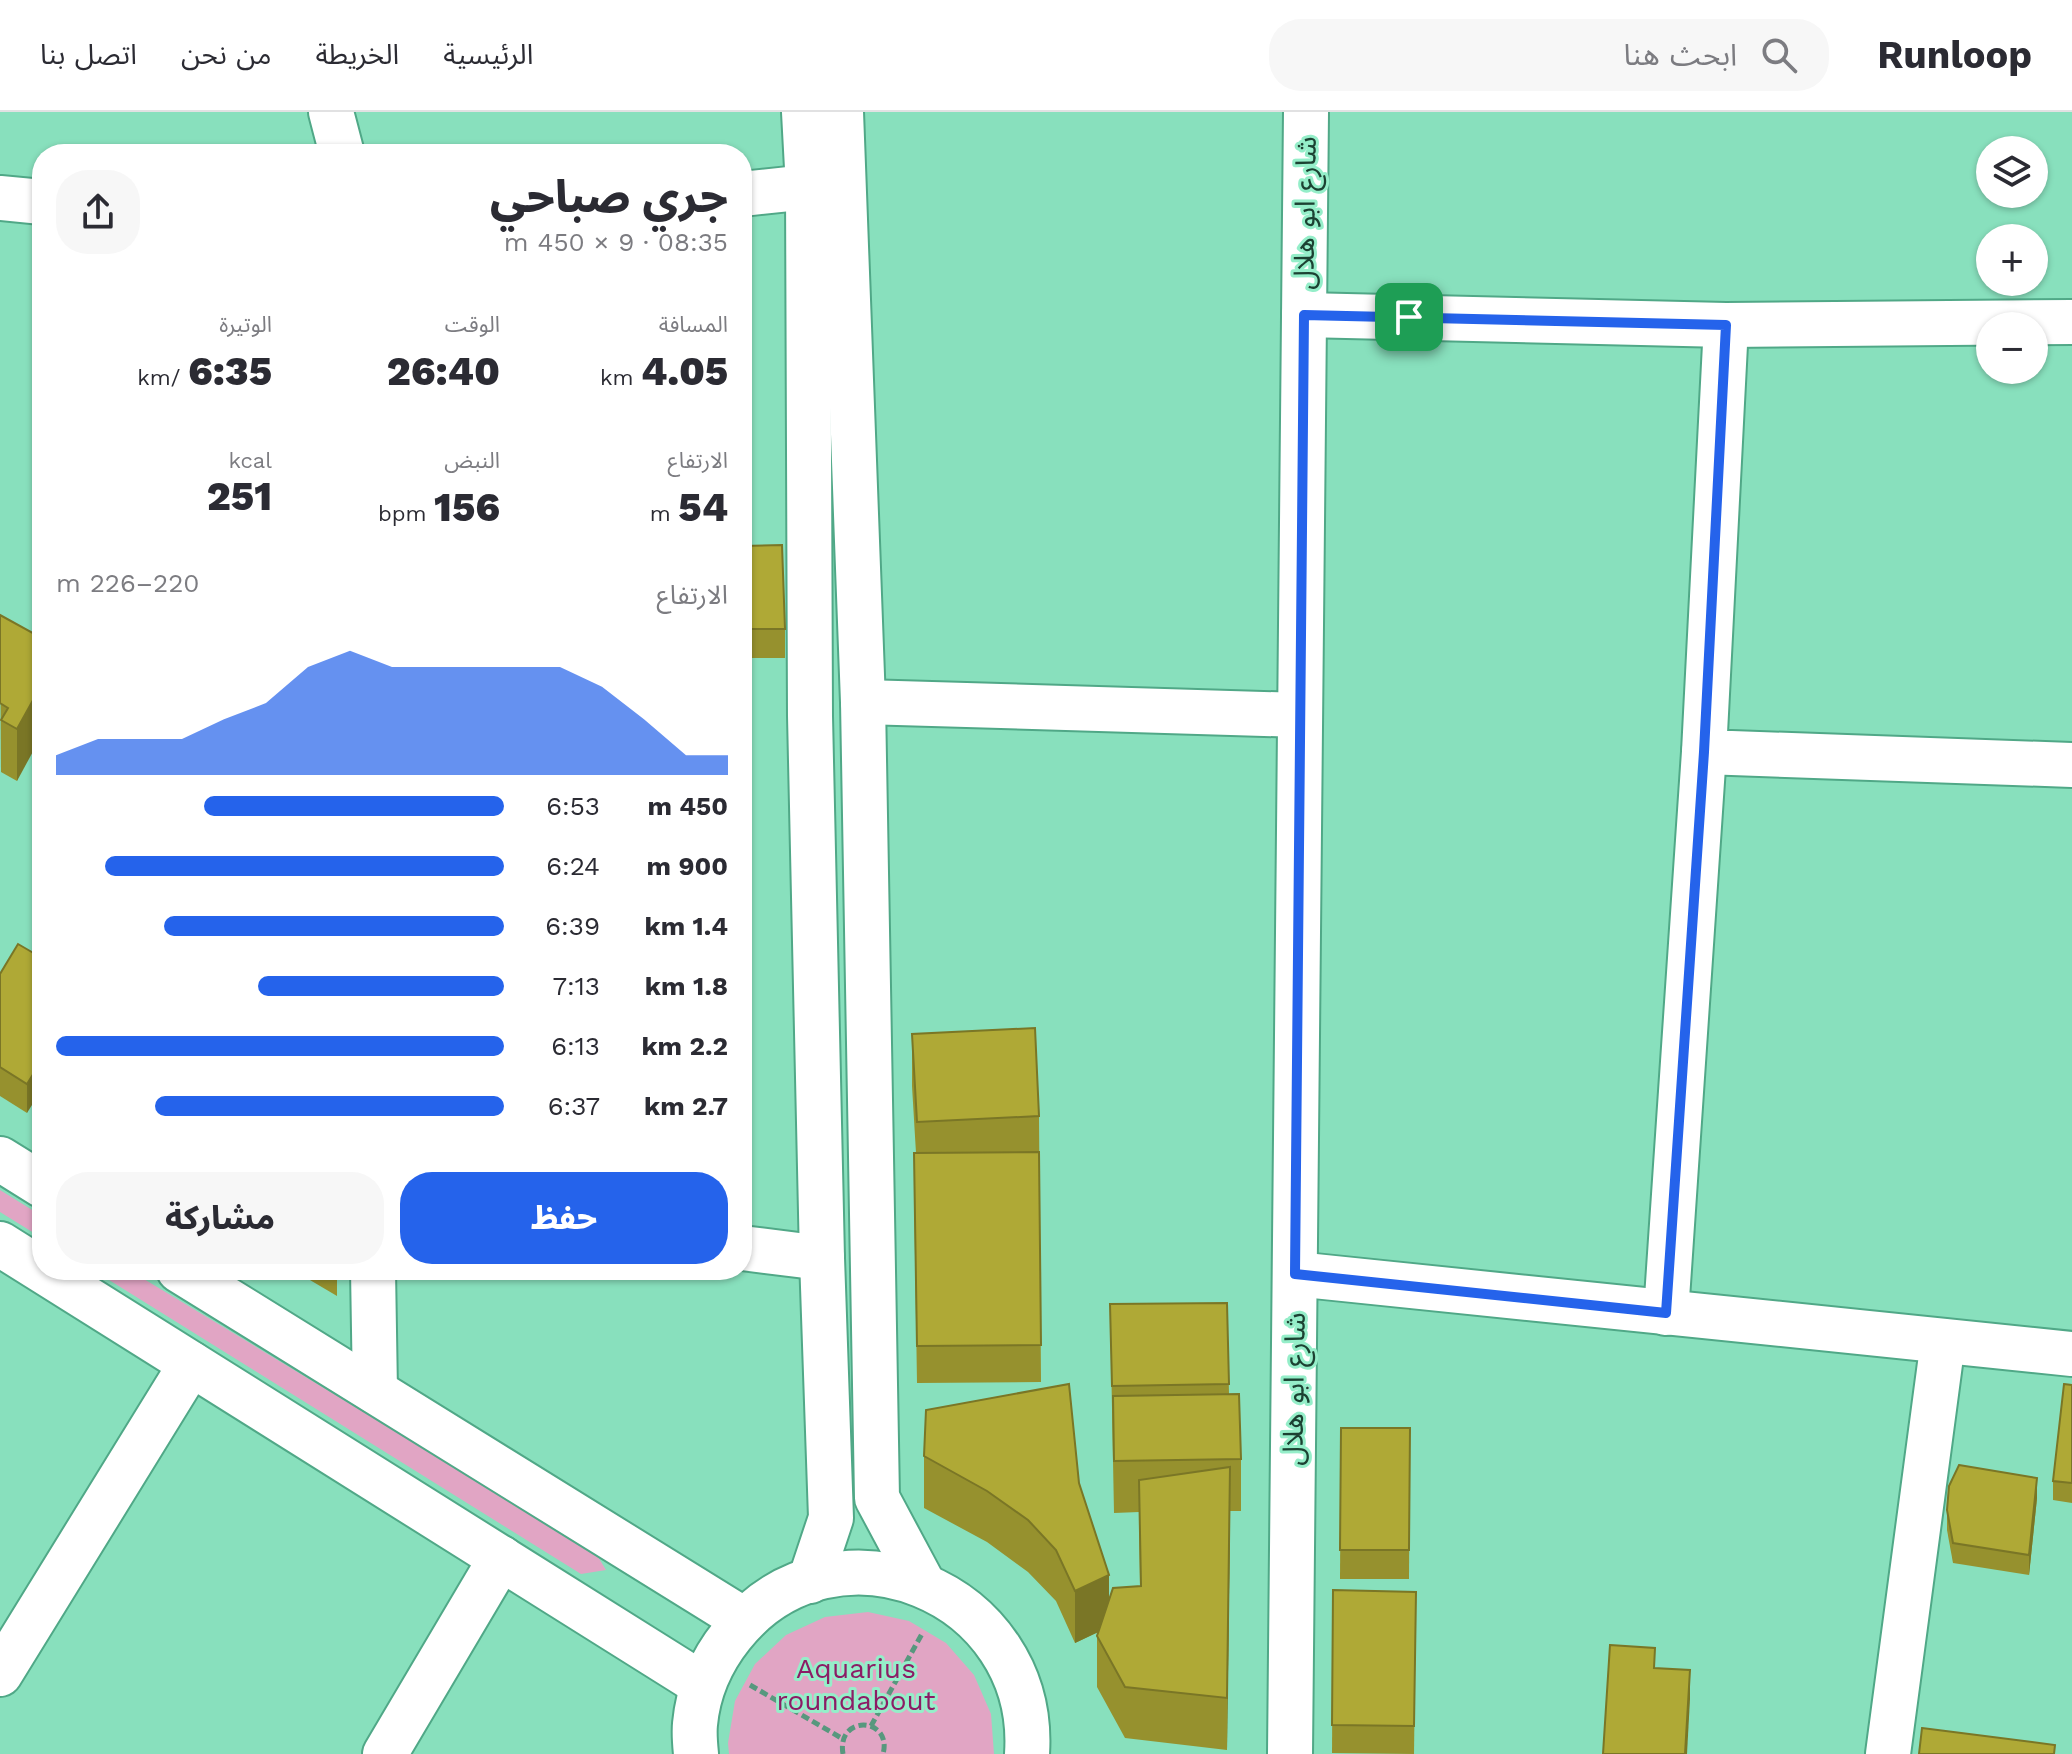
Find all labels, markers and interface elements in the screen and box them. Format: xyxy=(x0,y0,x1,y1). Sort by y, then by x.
search box xyxy=(1269,19,1829,91)
icon: search xyxy=(1757,33,1801,77)
text: Runloop xyxy=(1877,33,2032,77)
text: ابحث هنا xyxy=(1624,37,1737,72)
text: اتصل بنا xyxy=(40,38,137,71)
text: من نحن xyxy=(181,38,271,71)
text: الخريطة xyxy=(315,38,399,71)
text: الرئيسية xyxy=(443,38,533,71)
street label: شارع ابو هلال xyxy=(1287,136,1327,290)
map controls xyxy=(1976,136,2048,384)
button: layers xyxy=(1976,136,2048,208)
button: share xyxy=(56,170,140,254)
text: جري صباحي xyxy=(490,171,728,223)
button: + xyxy=(1976,224,2048,296)
text: 08:35 · 9 × 450 m xyxy=(504,227,728,257)
pin xyxy=(1375,283,1443,351)
icon: arrive xyxy=(1387,295,1431,339)
text: الوتيرة xyxy=(219,312,272,337)
text: الوقت xyxy=(445,312,500,337)
text: المسافة xyxy=(659,312,728,337)
button: − xyxy=(1976,312,2048,384)
text: 6:35 xyxy=(188,348,272,395)
text: 26:40 xyxy=(387,348,500,395)
text: 4.05 xyxy=(641,348,728,395)
text: /km xyxy=(137,365,188,390)
text: km xyxy=(600,365,641,390)
text: kcal xyxy=(228,448,272,473)
text: النبض xyxy=(444,448,500,473)
text: الارتفاع xyxy=(668,448,728,473)
text: 251 xyxy=(207,473,272,520)
text: 156 xyxy=(434,484,500,531)
text: 54 xyxy=(678,484,728,531)
text: bpm xyxy=(378,501,434,526)
text: m xyxy=(650,501,678,526)
text: 220–226 m xyxy=(56,568,200,598)
text: الارتفاع xyxy=(657,580,728,610)
text: 6:53 xyxy=(546,791,600,821)
text: 450 m xyxy=(647,791,728,821)
text: 6:24 xyxy=(546,851,600,881)
text: 900 m xyxy=(647,851,728,881)
text: 6:39 xyxy=(545,911,600,941)
text: 1.4 km xyxy=(644,911,728,941)
text: 7:13 xyxy=(552,971,600,1001)
text: 1.8 km xyxy=(645,971,728,1001)
text: 6:13 xyxy=(551,1031,600,1061)
text: 2.2 km xyxy=(641,1031,728,1061)
text: 6:37 xyxy=(548,1091,600,1121)
text: 2.7 km xyxy=(644,1091,728,1121)
button: مشاركة xyxy=(56,1172,384,1264)
button: حفظ xyxy=(400,1172,728,1264)
street label: شارع ابو هلال xyxy=(1276,1312,1316,1466)
park label: Aquarius roundabout xyxy=(776,1652,936,1717)

